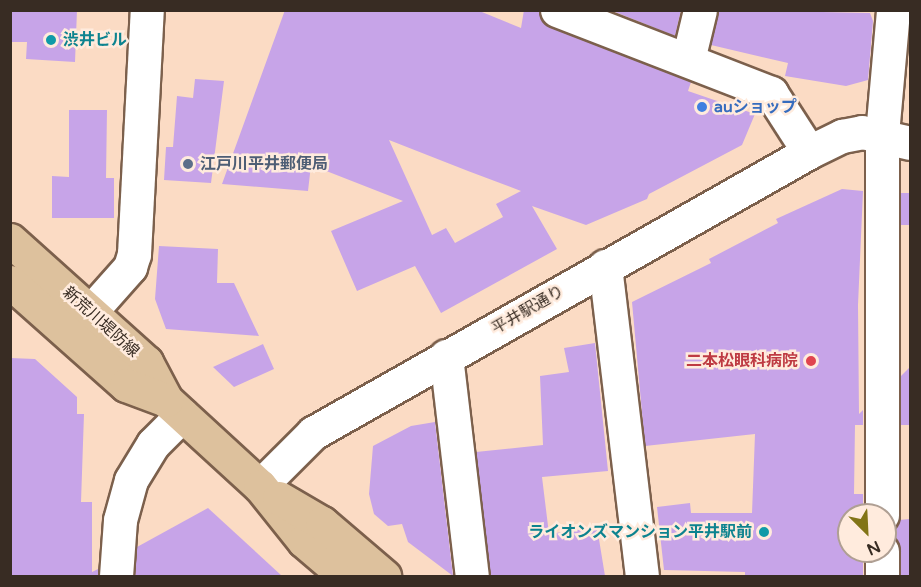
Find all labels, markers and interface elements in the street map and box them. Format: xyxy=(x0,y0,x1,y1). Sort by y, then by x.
place label: 渋井ビル xyxy=(63,30,127,50)
marker: 渋井ビル xyxy=(44,33,58,47)
place label: auショップ xyxy=(714,97,797,117)
marker: auショップ xyxy=(695,100,709,114)
place label: 江戸川平井郵便局 xyxy=(200,154,328,174)
marker: 江戸川平井郵便局 xyxy=(181,157,195,171)
street label: 平井駅通り xyxy=(489,282,567,338)
street label: 新荒川堤防線 xyxy=(59,283,143,361)
place label: 二本松眼科病院 xyxy=(686,351,798,371)
marker: 二本松眼科病院 xyxy=(802,352,820,370)
north arrow xyxy=(837,503,897,563)
place label: ライオンズマンション平井駅前 xyxy=(528,522,752,542)
marker: ライオンズマンション平井駅前 xyxy=(757,525,771,539)
text: N xyxy=(864,536,883,559)

